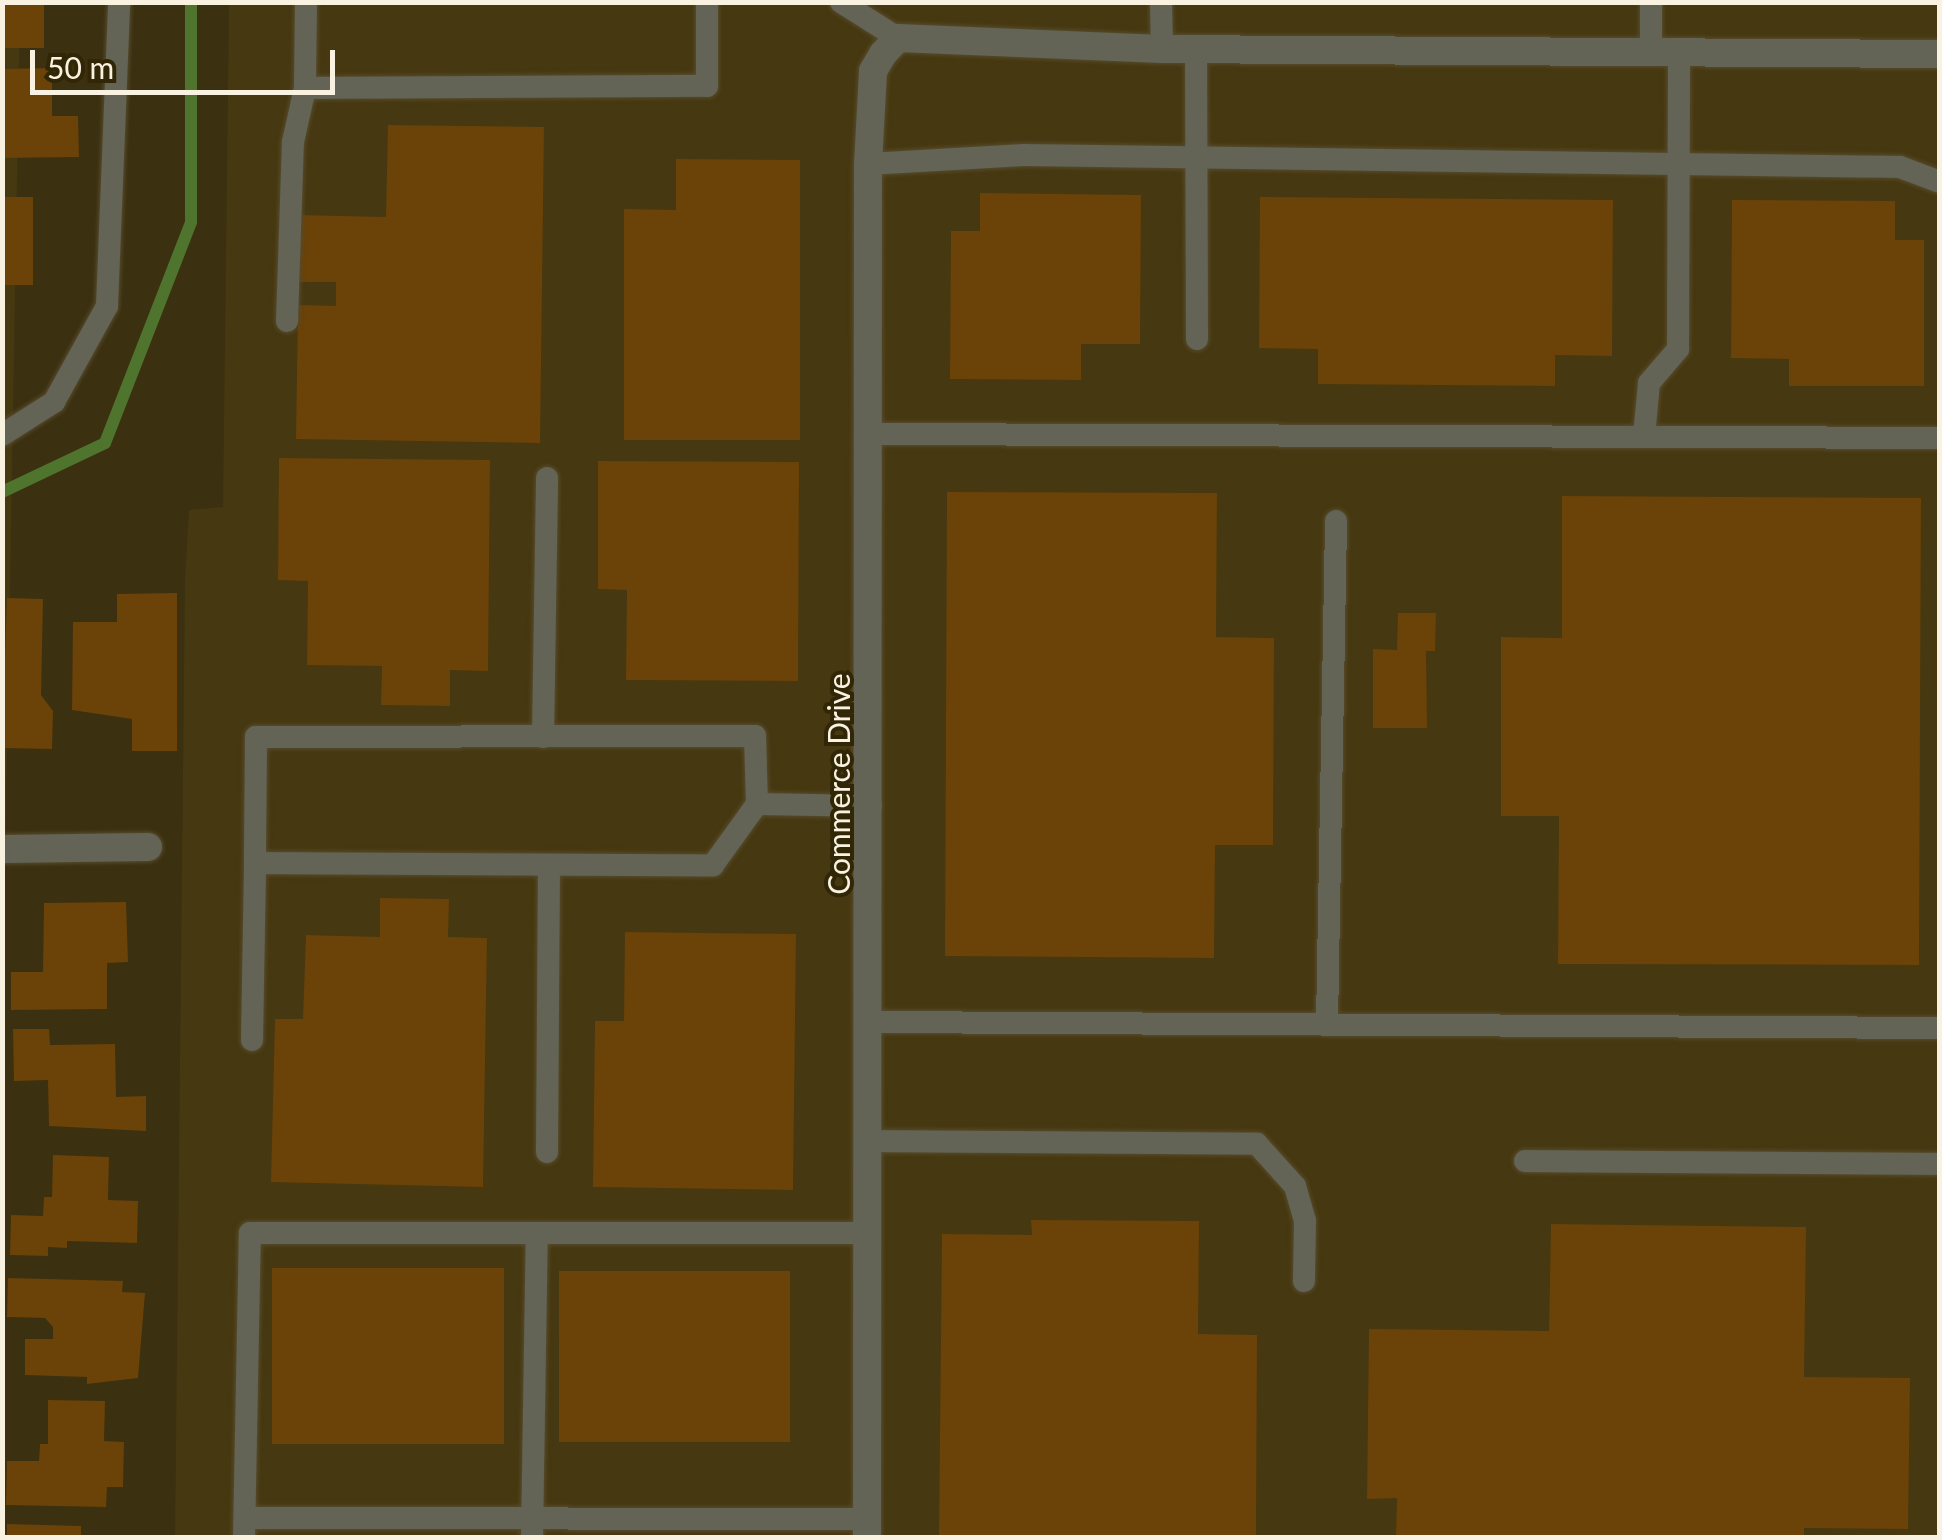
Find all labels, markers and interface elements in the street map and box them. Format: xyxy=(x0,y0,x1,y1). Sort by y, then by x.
scale bar xyxy=(35,30,340,92)
text: 50 m xyxy=(47,49,114,85)
street label: Commerce Drive xyxy=(820,673,856,895)

